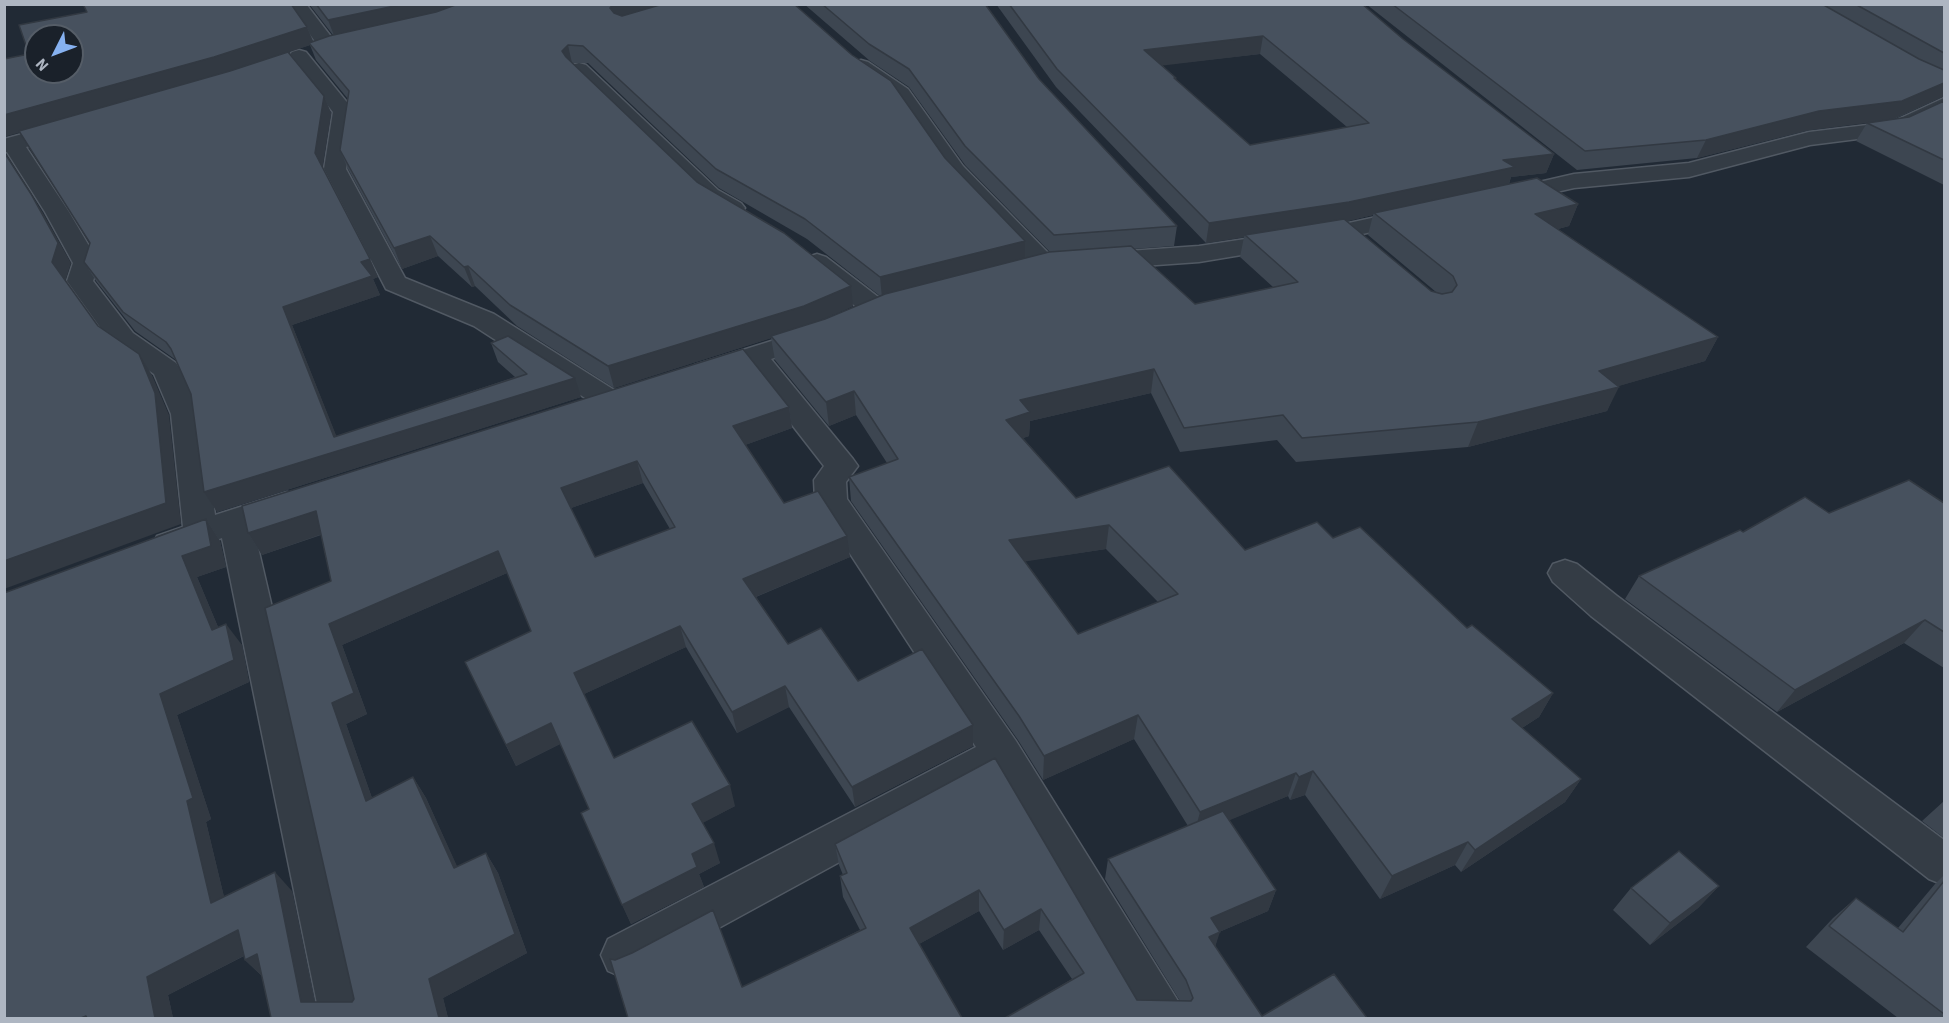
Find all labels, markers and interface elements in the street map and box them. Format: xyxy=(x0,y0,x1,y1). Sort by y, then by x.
north arrow xyxy=(24,24,84,84)
text: N xyxy=(30,53,54,76)

